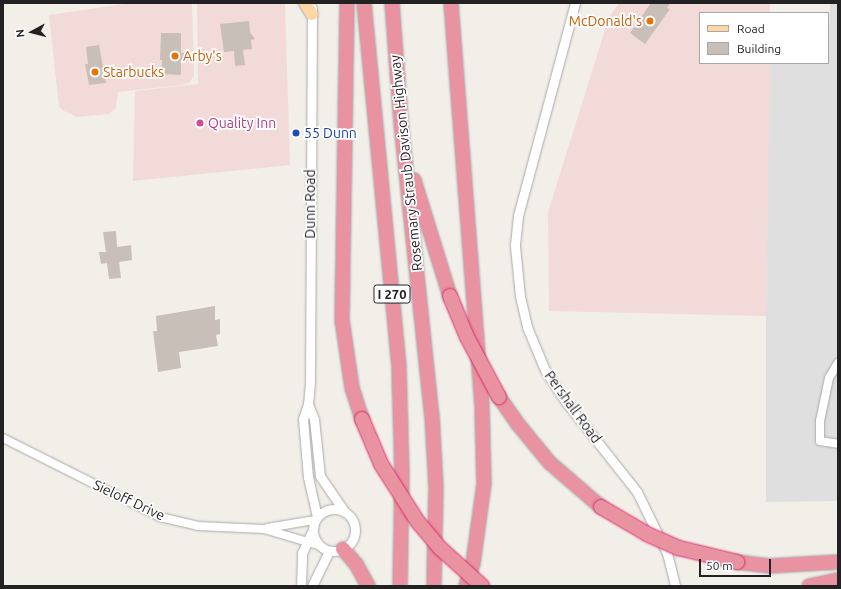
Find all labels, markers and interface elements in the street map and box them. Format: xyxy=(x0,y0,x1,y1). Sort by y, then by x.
north arrow xyxy=(12,12,52,52)
legend xyxy=(699,12,829,64)
place label: McDonald's xyxy=(569,13,642,29)
marker: McDonald's xyxy=(645,16,655,26)
text: Road xyxy=(737,22,765,35)
text: N xyxy=(14,29,27,38)
text: Building xyxy=(737,42,781,55)
place label: Arby's xyxy=(183,48,222,64)
marker: Arby's xyxy=(170,51,180,61)
street label: Rosemary Straub Davison Highway xyxy=(386,54,426,272)
place label: Starbucks xyxy=(103,64,164,80)
marker: Starbucks xyxy=(90,67,100,77)
place label: Quality Inn xyxy=(208,115,276,131)
marker: Quality Inn xyxy=(195,118,205,128)
place label: 55 Dunn xyxy=(304,125,357,141)
marker: 55 Dunn xyxy=(291,128,301,138)
street label: Dunn Road xyxy=(302,169,318,239)
road number: I 270 xyxy=(373,283,411,305)
street label: Pershall Road xyxy=(541,368,605,446)
street label: Sieloff Drive xyxy=(90,476,168,524)
scale bar xyxy=(701,551,773,577)
text: 50 m xyxy=(706,559,733,572)

